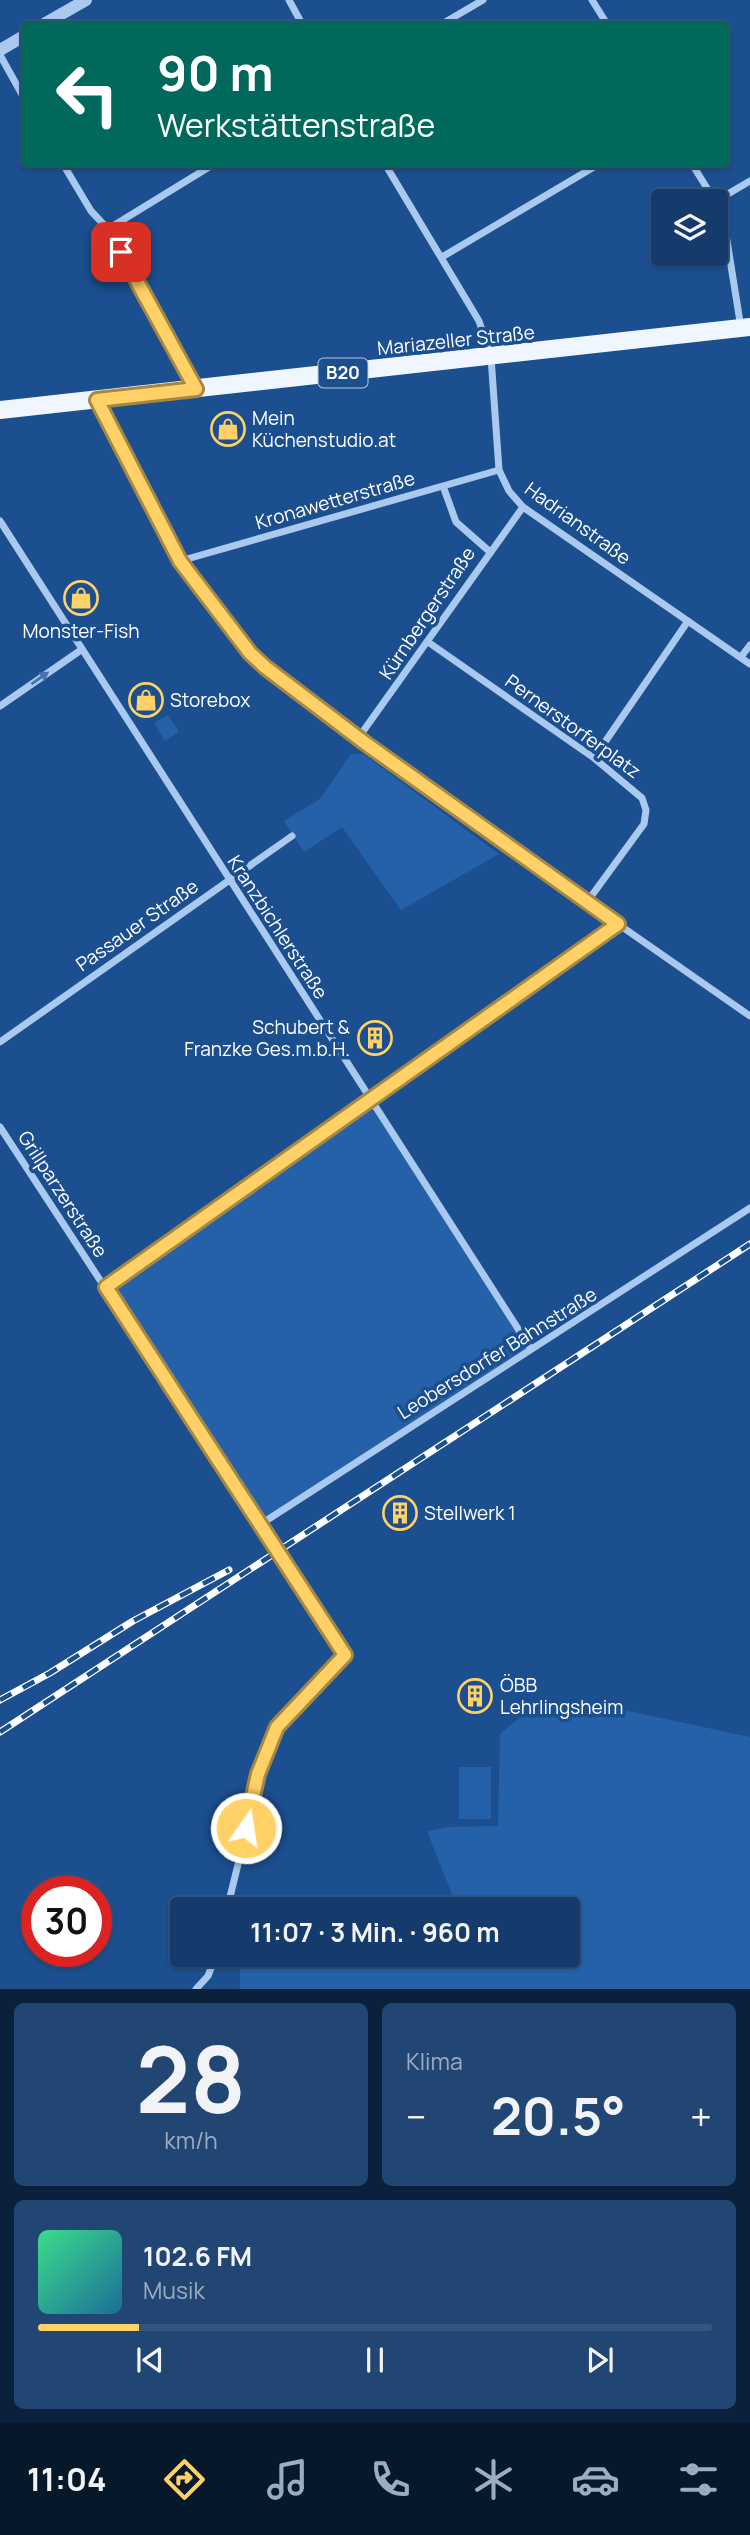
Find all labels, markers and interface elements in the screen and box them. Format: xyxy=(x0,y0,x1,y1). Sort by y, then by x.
text: 90 m xyxy=(157,39,274,106)
icon: left xyxy=(42,49,133,140)
text: Werkstättenstraße xyxy=(157,103,435,147)
map controls xyxy=(651,189,728,266)
button: layers xyxy=(651,189,728,266)
pin xyxy=(91,222,151,282)
icon: arrive xyxy=(102,233,140,271)
street label: Mariazeller Straße xyxy=(376,319,536,361)
road number: B20 xyxy=(318,358,368,388)
place label: Mein Küchenstudio.at xyxy=(252,405,396,453)
shop icon: Mein Küchenstudio.at xyxy=(209,410,247,448)
street label: Kronawetterstraße xyxy=(252,465,418,535)
street label: Hadrianstraße xyxy=(520,476,636,570)
street label: Kürnbergerstraße xyxy=(373,542,481,684)
shop icon: Monster-Fish xyxy=(62,579,100,617)
place label: Monster-Fish xyxy=(23,618,139,644)
street label: Pernerstorferplatz xyxy=(500,668,646,784)
one-way arrow xyxy=(31,672,50,685)
shop icon: Storebox xyxy=(127,681,165,719)
place label: Storebox xyxy=(170,687,250,713)
street label: Kranzbichlerstraße xyxy=(222,850,334,1004)
street label: Passauer Straße xyxy=(71,873,203,977)
place label: Schubert & Franzke Ges.m.b.H. xyxy=(184,1014,351,1062)
building icon: Schubert & Franzke Ges.m.b.H. xyxy=(356,1019,394,1057)
street label: Grillparzerstraße xyxy=(12,1126,114,1262)
street label: Leobersdorfer Bahnstraße xyxy=(393,1281,601,1425)
building icon: Stellwerk 1 xyxy=(381,1494,419,1532)
place label: Stellwerk 1 xyxy=(424,1500,516,1526)
place label: ÖBB Lehrlingsheim xyxy=(500,1672,623,1720)
building icon: ÖBB Lehrlingsheim xyxy=(456,1677,494,1715)
position arrow xyxy=(209,1791,283,1865)
speed limit sign: 30 xyxy=(21,1876,112,1967)
text: 11:07 · 3 Min. · 960 m xyxy=(250,1914,500,1950)
text: 28 xyxy=(136,2016,246,2140)
text: Klima xyxy=(406,2045,463,2077)
text: 20.5° xyxy=(491,2080,626,2151)
text: − xyxy=(406,2090,427,2142)
text: + xyxy=(690,2090,712,2142)
text: km/h xyxy=(164,2124,218,2156)
text: 102.6 FM xyxy=(143,2238,252,2274)
text: Musik xyxy=(143,2274,205,2306)
icon: previous xyxy=(131,2341,169,2379)
icon: pause xyxy=(356,2341,394,2379)
icon: next xyxy=(581,2341,619,2379)
icon: directions xyxy=(160,2455,209,2504)
icon: music xyxy=(263,2455,312,2504)
icon: phone xyxy=(366,2455,415,2504)
icon: climate xyxy=(469,2455,518,2504)
icon: car xyxy=(571,2455,620,2504)
icon: filters xyxy=(674,2455,723,2504)
text: 11:04 xyxy=(27,2457,106,2501)

